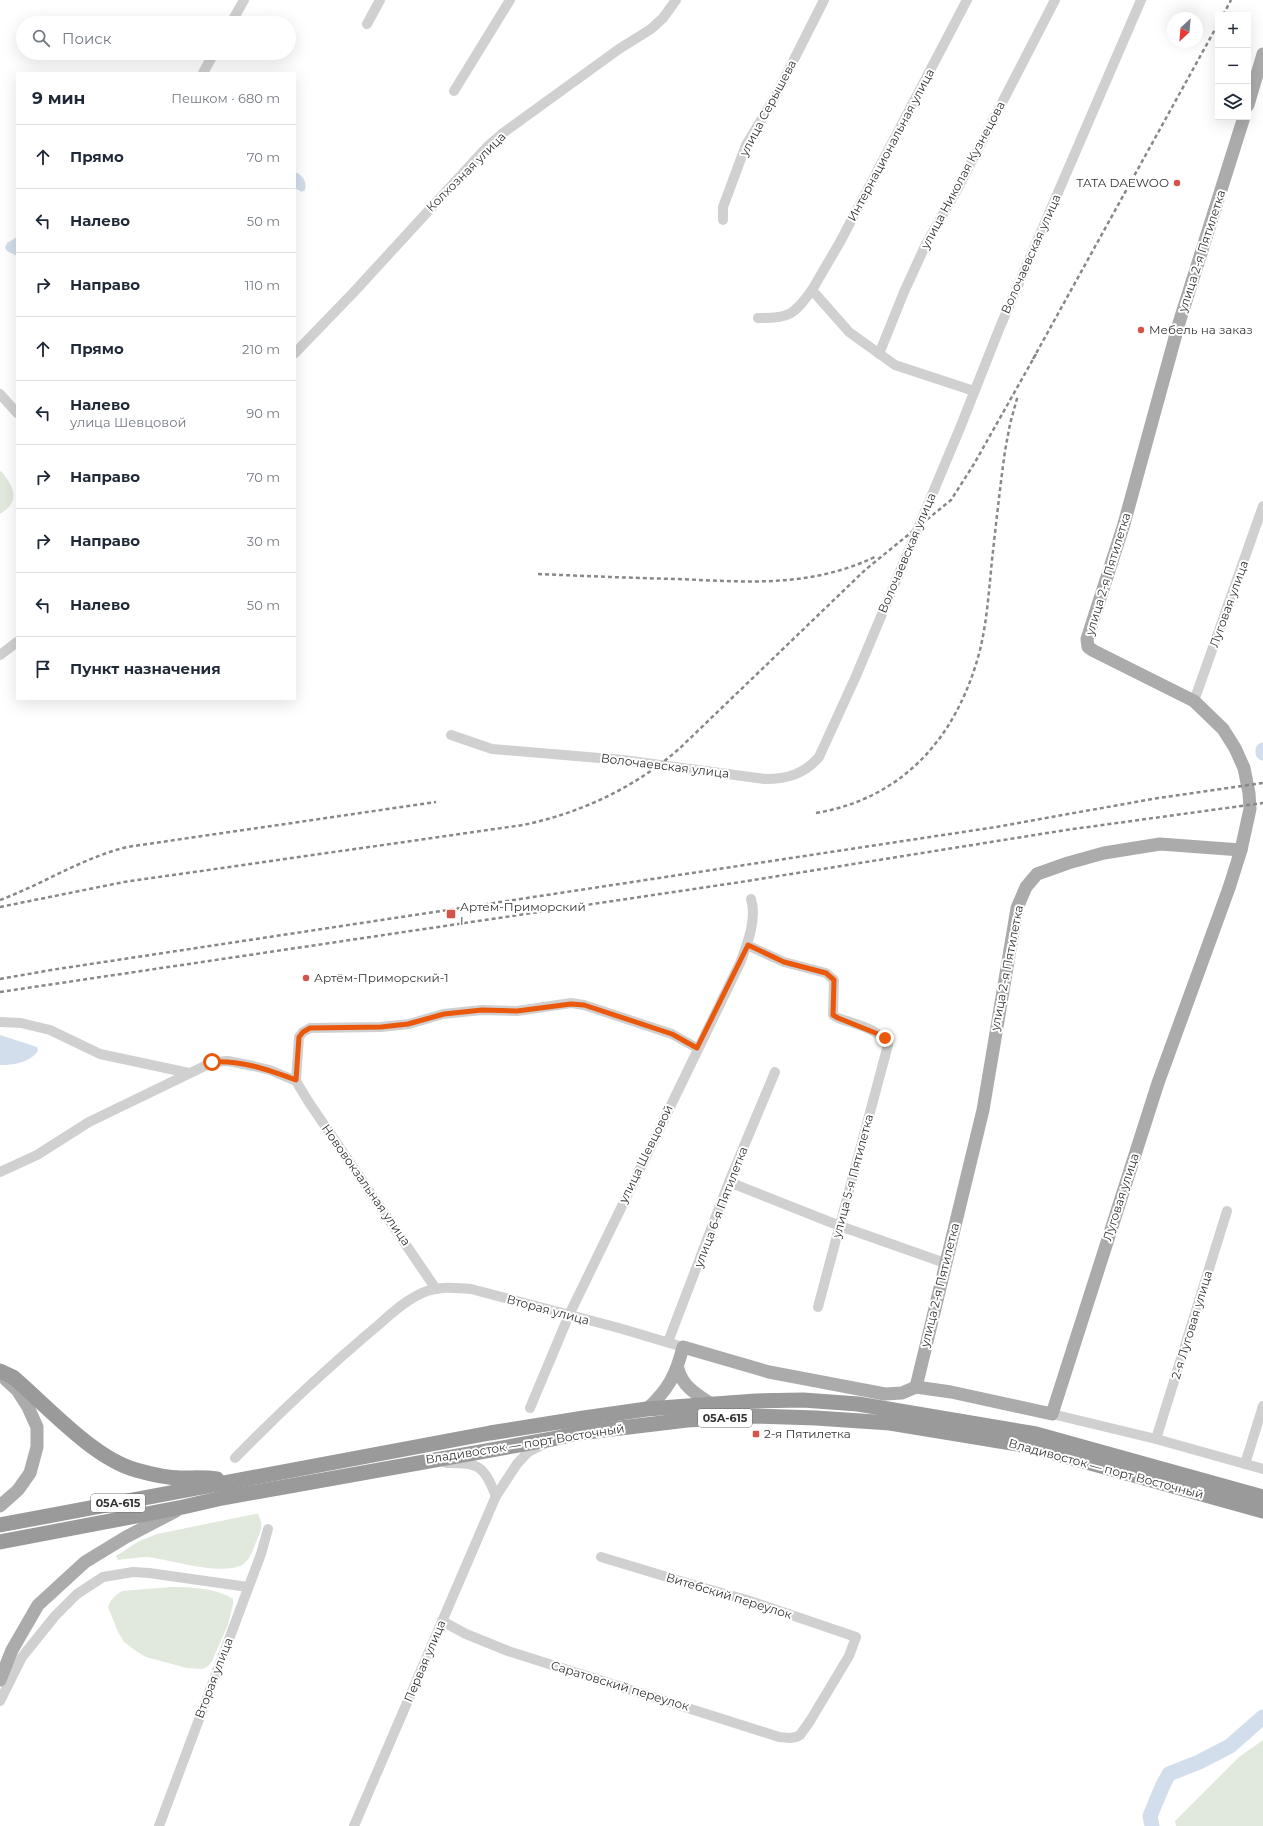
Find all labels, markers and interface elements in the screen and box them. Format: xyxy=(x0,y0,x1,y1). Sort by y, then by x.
north arrow xyxy=(1167,12,1203,48)
map controls xyxy=(1215,12,1251,120)
button: + xyxy=(1215,12,1251,48)
search box xyxy=(16,16,296,60)
icon: search xyxy=(30,27,52,49)
text: Поиск xyxy=(62,29,111,48)
button: − xyxy=(1215,48,1251,84)
street label: улица Серышева xyxy=(735,57,799,159)
street label: Интернациональная улица xyxy=(844,66,937,224)
button: layers xyxy=(1215,84,1251,120)
text: 9 мин xyxy=(32,88,85,108)
text: Пешком · 680 m xyxy=(171,90,280,106)
street label: улица Николая Кузнецова xyxy=(917,98,1008,252)
street label: Колхозная улица xyxy=(423,129,509,215)
icon: ahead xyxy=(32,146,54,168)
text: Прямо xyxy=(70,147,124,166)
text: 70 m xyxy=(247,149,280,165)
place label: TATA DAEWOO xyxy=(1077,175,1169,190)
marker: TATA DAEWOO xyxy=(1172,178,1182,188)
street label: улица 2-я Пятилетка xyxy=(1174,188,1228,315)
street label: Волочаевская улица xyxy=(997,192,1064,316)
icon: left xyxy=(32,210,54,232)
text: Налево xyxy=(70,211,130,230)
text: 50 m xyxy=(247,213,280,229)
icon: right xyxy=(32,274,54,296)
text: Направо xyxy=(70,275,140,294)
text: 110 m xyxy=(245,277,280,293)
place label: Мебель на заказ xyxy=(1149,322,1253,337)
marker: Мебель на заказ xyxy=(1136,325,1146,335)
icon: ahead xyxy=(32,338,54,360)
text: Прямо xyxy=(70,339,124,358)
text: 210 m xyxy=(242,341,280,357)
text: Налево xyxy=(70,395,130,414)
icon: left xyxy=(32,402,54,424)
text: 90 m xyxy=(246,405,280,421)
text: улица Шевцовой xyxy=(70,414,186,430)
icon: right xyxy=(32,466,54,488)
text: Направо xyxy=(70,467,140,486)
text: 70 m xyxy=(247,469,280,485)
street label: Волочаевская улица xyxy=(874,490,939,615)
street label: улица 2-я Пятилетка xyxy=(1081,511,1133,638)
icon: right xyxy=(32,530,54,552)
text: Направо xyxy=(70,531,140,550)
text: 30 m xyxy=(247,533,280,549)
street label: Луговая улица xyxy=(1206,558,1251,649)
icon: left xyxy=(32,594,54,616)
text: Налево xyxy=(70,595,130,614)
text: 50 m xyxy=(247,597,280,613)
icon: arrive xyxy=(32,658,54,680)
text: Пункт назначения xyxy=(70,659,221,678)
street label: Волочаевская улица xyxy=(600,750,730,781)
place label: Артем-Приморский I xyxy=(460,899,586,928)
street label: улица 2-я Пятилетка xyxy=(987,904,1026,1033)
marker: Артем-Приморский I xyxy=(445,908,457,920)
place label: Артём-Приморский-1 xyxy=(314,970,448,985)
marker: Артём-Приморский-1 xyxy=(301,973,311,983)
route end xyxy=(876,1029,894,1047)
route start xyxy=(203,1053,221,1071)
street label: улица Шевцовой xyxy=(615,1102,676,1206)
street label: улица 5-я Пятилетка xyxy=(829,1112,876,1240)
street label: Нововокзальная улица xyxy=(319,1121,414,1248)
street label: улица 6-я Пятилетка xyxy=(690,1144,750,1270)
street label: Луговая улица xyxy=(1099,1151,1142,1243)
street label: улица 2-я Пятилетка xyxy=(917,1221,962,1349)
street label: 2-я Луговая улица xyxy=(1168,1269,1215,1381)
street label: Вторая улица xyxy=(505,1291,591,1328)
road number: 05А-615 xyxy=(698,1409,752,1427)
street label: Владивосток — порт Восточный xyxy=(424,1420,625,1467)
place label: 2-я Пятилетка xyxy=(764,1426,851,1441)
marker: 2-я Пятилетка xyxy=(751,1429,761,1439)
street label: Владивосток — порт Восточный xyxy=(1007,1435,1205,1502)
road number: 05А-615 xyxy=(91,1494,145,1512)
street label: Витебский переулок xyxy=(664,1569,794,1622)
street label: Первая улица xyxy=(400,1617,449,1704)
street label: Вторая улица xyxy=(191,1635,236,1720)
street label: Саратовский переулок xyxy=(549,1657,691,1714)

